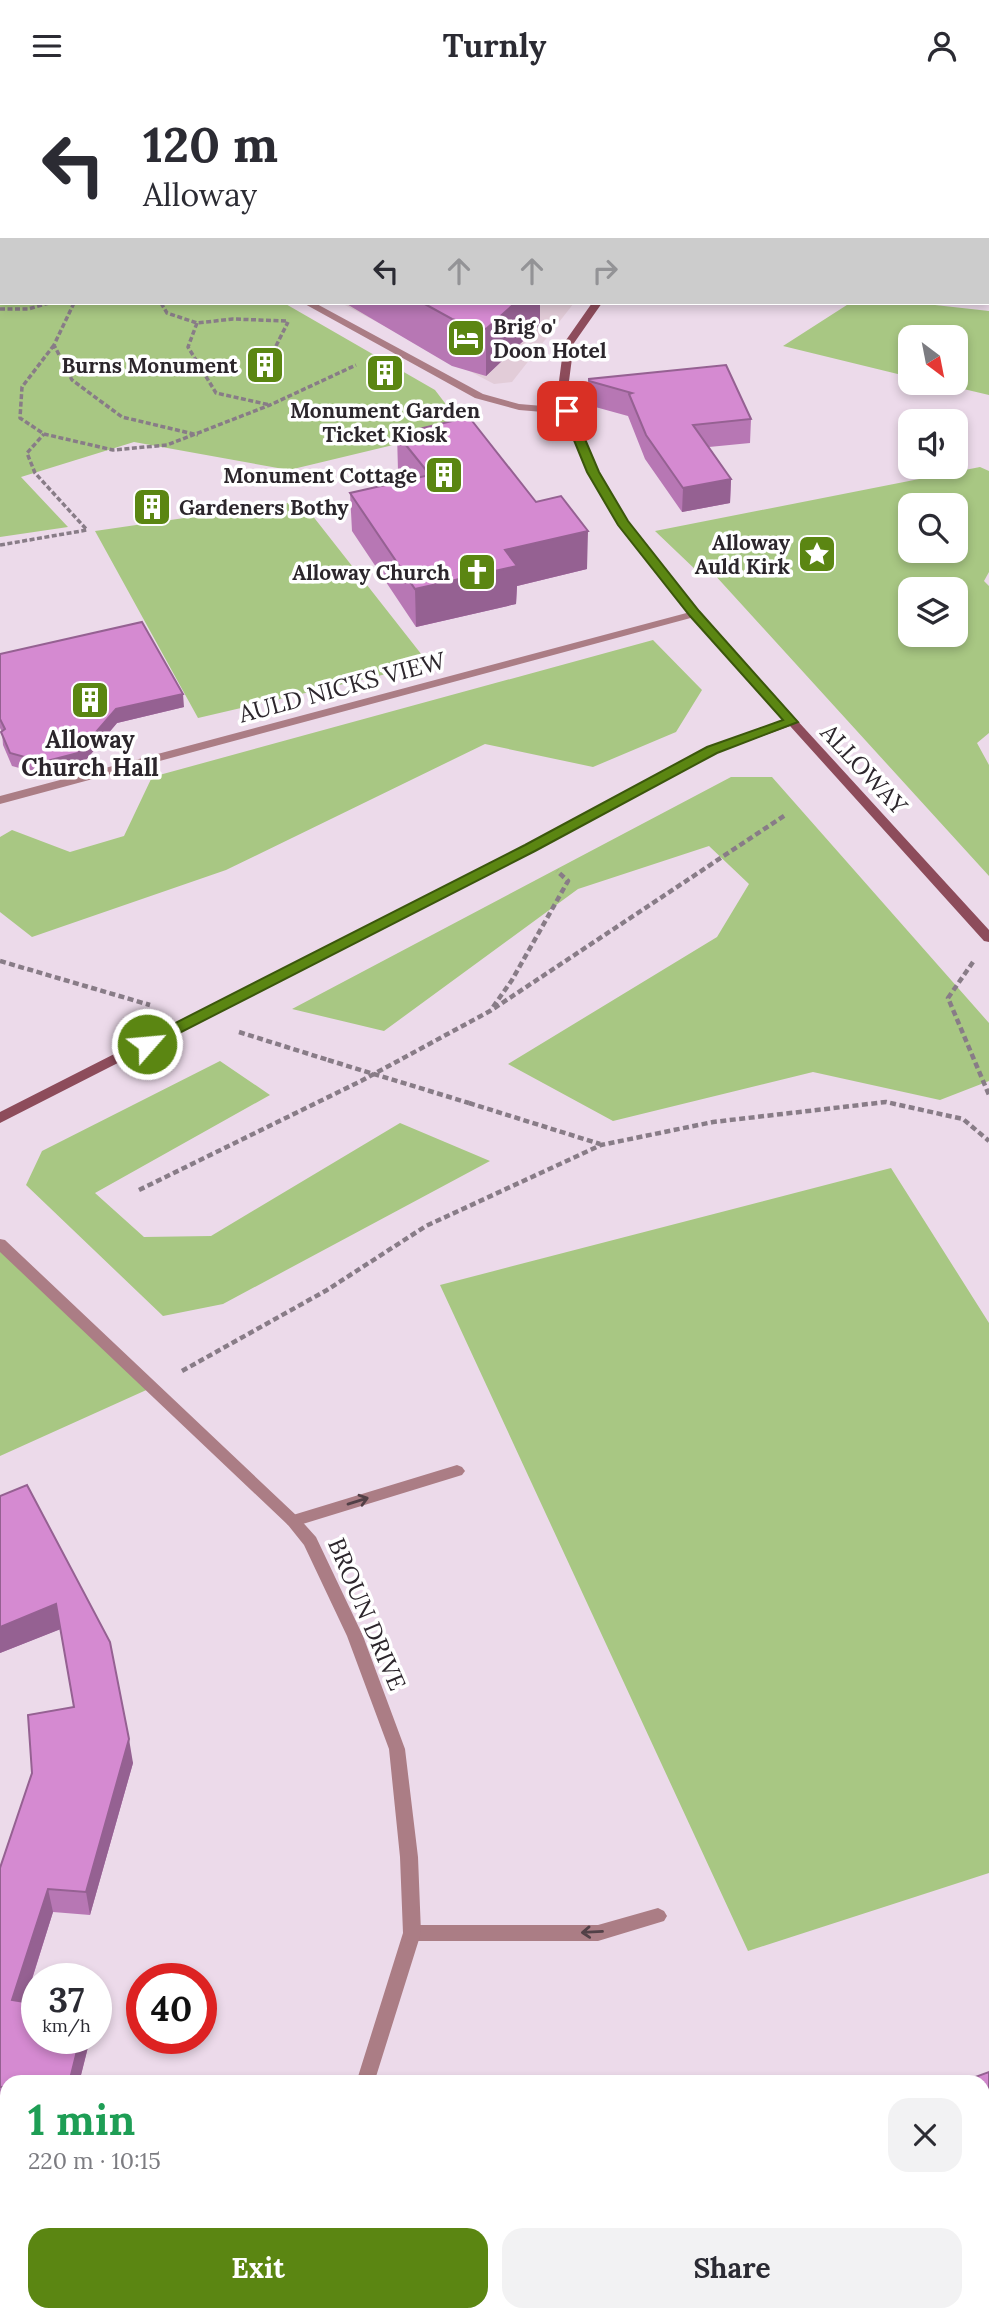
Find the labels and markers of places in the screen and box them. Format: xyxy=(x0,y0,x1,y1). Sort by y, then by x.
place label: Brig o' Doon Hotel xyxy=(493,313,607,364)
hotel icon: Brig o' Doon Hotel xyxy=(445,317,487,359)
building icon: Burns Monument xyxy=(244,344,286,386)
place label: Burns Monument xyxy=(61,352,238,379)
building icon: Monument Garden Ticket Kiosk xyxy=(364,352,406,394)
pin xyxy=(537,381,597,441)
place label: Monument Garden Ticket Kiosk xyxy=(290,397,480,448)
building icon: Monument Cottage xyxy=(423,454,465,496)
place label: Monument Cottage xyxy=(223,462,417,489)
building icon: Gardeners Bothy xyxy=(131,486,173,528)
place label: Gardeners Bothy xyxy=(179,494,349,521)
place label: Alloway Auld Kirk xyxy=(695,529,791,580)
place icon: Alloway Auld Kirk xyxy=(796,533,838,575)
church icon: Alloway Church xyxy=(456,551,498,593)
place label: Alloway Church xyxy=(292,559,450,586)
building icon: Alloway Church Hall xyxy=(69,679,111,721)
place label: Alloway Church Hall xyxy=(21,724,159,783)

